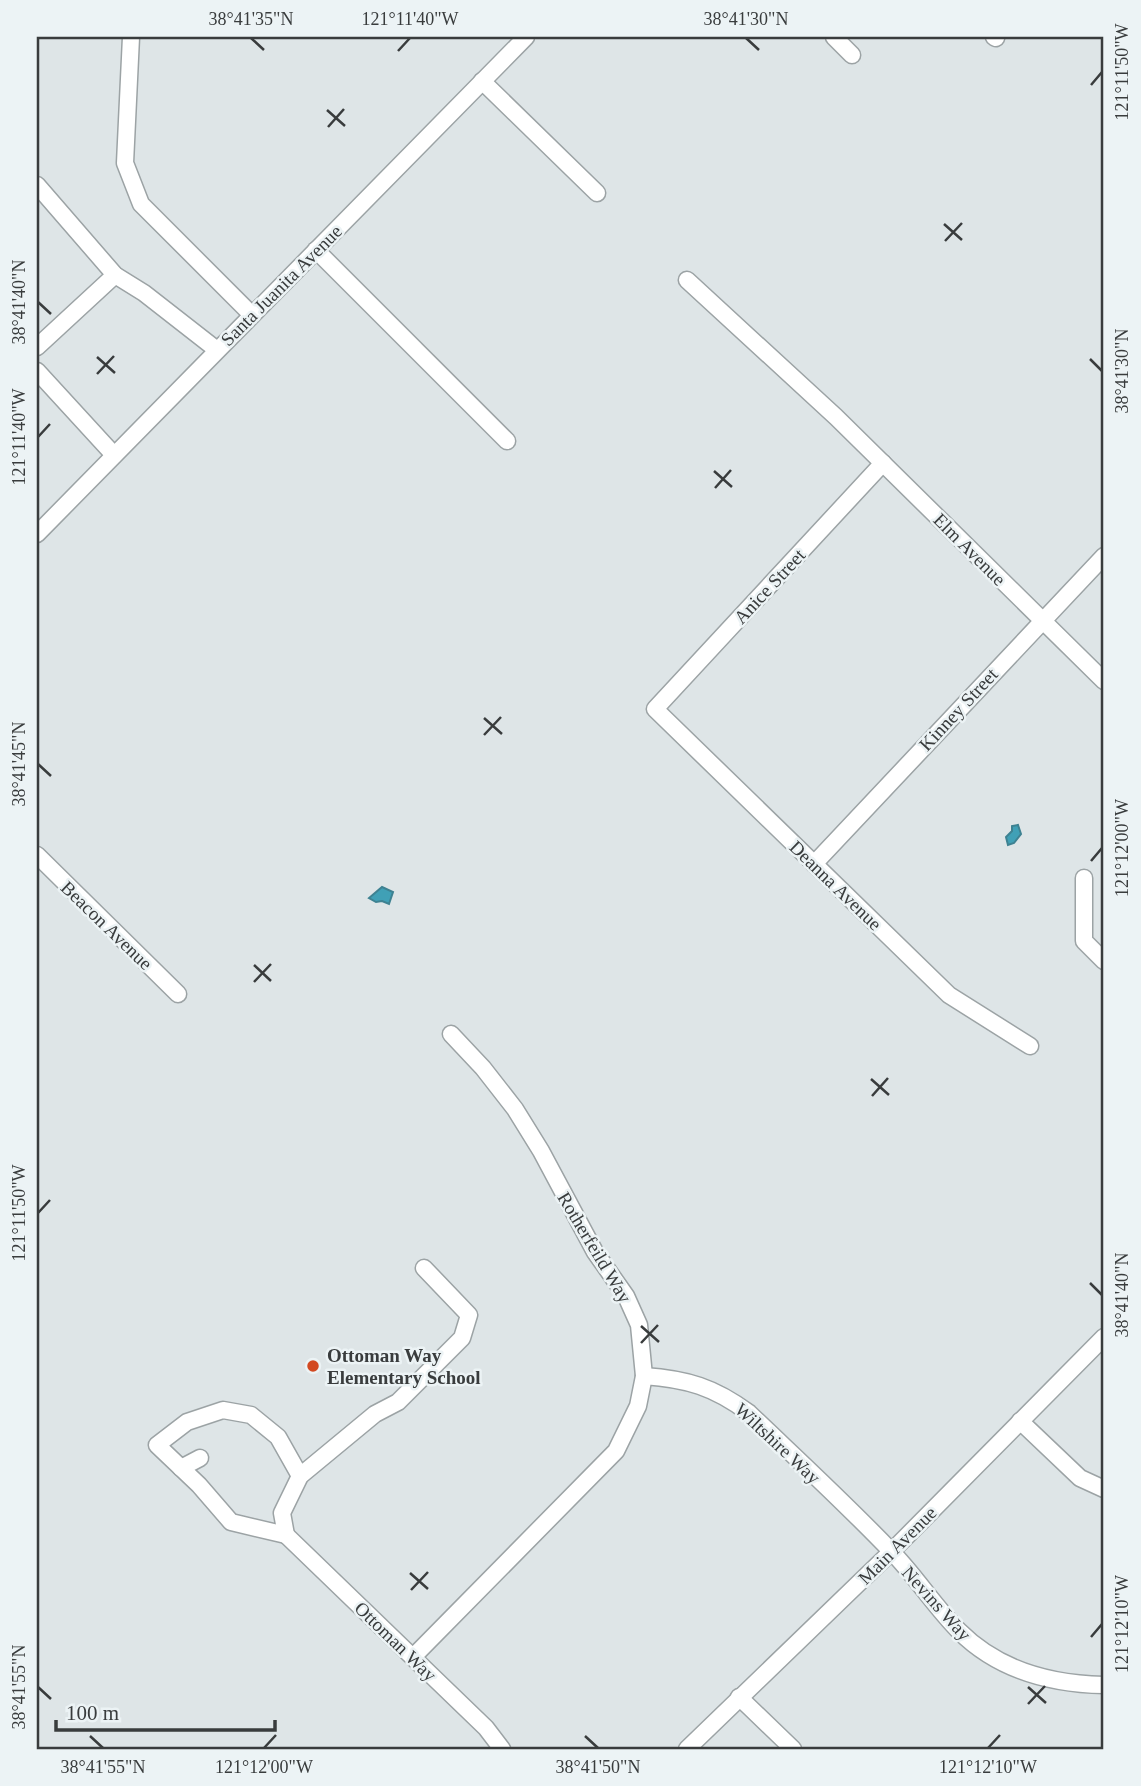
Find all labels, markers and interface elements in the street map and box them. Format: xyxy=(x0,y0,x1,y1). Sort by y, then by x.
text: 38°41'35"N xyxy=(209,9,293,29)
text: 121°11'40"W xyxy=(361,9,459,29)
text: 38°41'30"N xyxy=(704,9,788,29)
text: 121°11'50"W xyxy=(1112,23,1132,121)
street label: Santa Juanita Avenue xyxy=(217,221,346,350)
text: 38°41'40"N xyxy=(9,260,29,344)
text: 38°41'30"N xyxy=(1112,329,1132,413)
text: 121°11'40"W xyxy=(9,388,29,486)
street label: Elm Avenue xyxy=(929,509,1010,590)
street label: Anice Street xyxy=(729,544,810,628)
street label: Kinney Street xyxy=(915,663,1002,755)
text: 38°41'45"N xyxy=(9,722,29,806)
text: 121°12'00"W xyxy=(1112,799,1132,897)
street label: Deanna Avenue xyxy=(785,836,886,934)
street label: Beacon Avenue xyxy=(57,877,157,974)
text: 121°11'50"W xyxy=(9,1164,29,1262)
street label: Rotherfeild Way xyxy=(553,1188,636,1307)
text: 38°41'40"N xyxy=(1112,1253,1132,1337)
place label: Ottoman Way Elementary School xyxy=(327,1345,481,1388)
marker: Ottoman Way Elementary School xyxy=(305,1358,321,1374)
street label: Wiltshire Way xyxy=(731,1399,825,1488)
street label: Main Avenue xyxy=(854,1502,941,1589)
street label: Nevins Way xyxy=(898,1562,976,1645)
text: 121°12'10"W xyxy=(1112,1575,1132,1673)
street label: Ottoman Way xyxy=(351,1597,441,1686)
text: 38°41'55"N xyxy=(9,1645,29,1729)
scale bar xyxy=(56,1688,275,1732)
text: 100 m xyxy=(66,1701,119,1725)
text: 38°41'55"N xyxy=(61,1757,145,1777)
text: 121°12'00"W xyxy=(215,1757,313,1777)
text: 38°41'50"N xyxy=(556,1757,640,1777)
text: 121°12'10"W xyxy=(939,1757,1037,1777)

